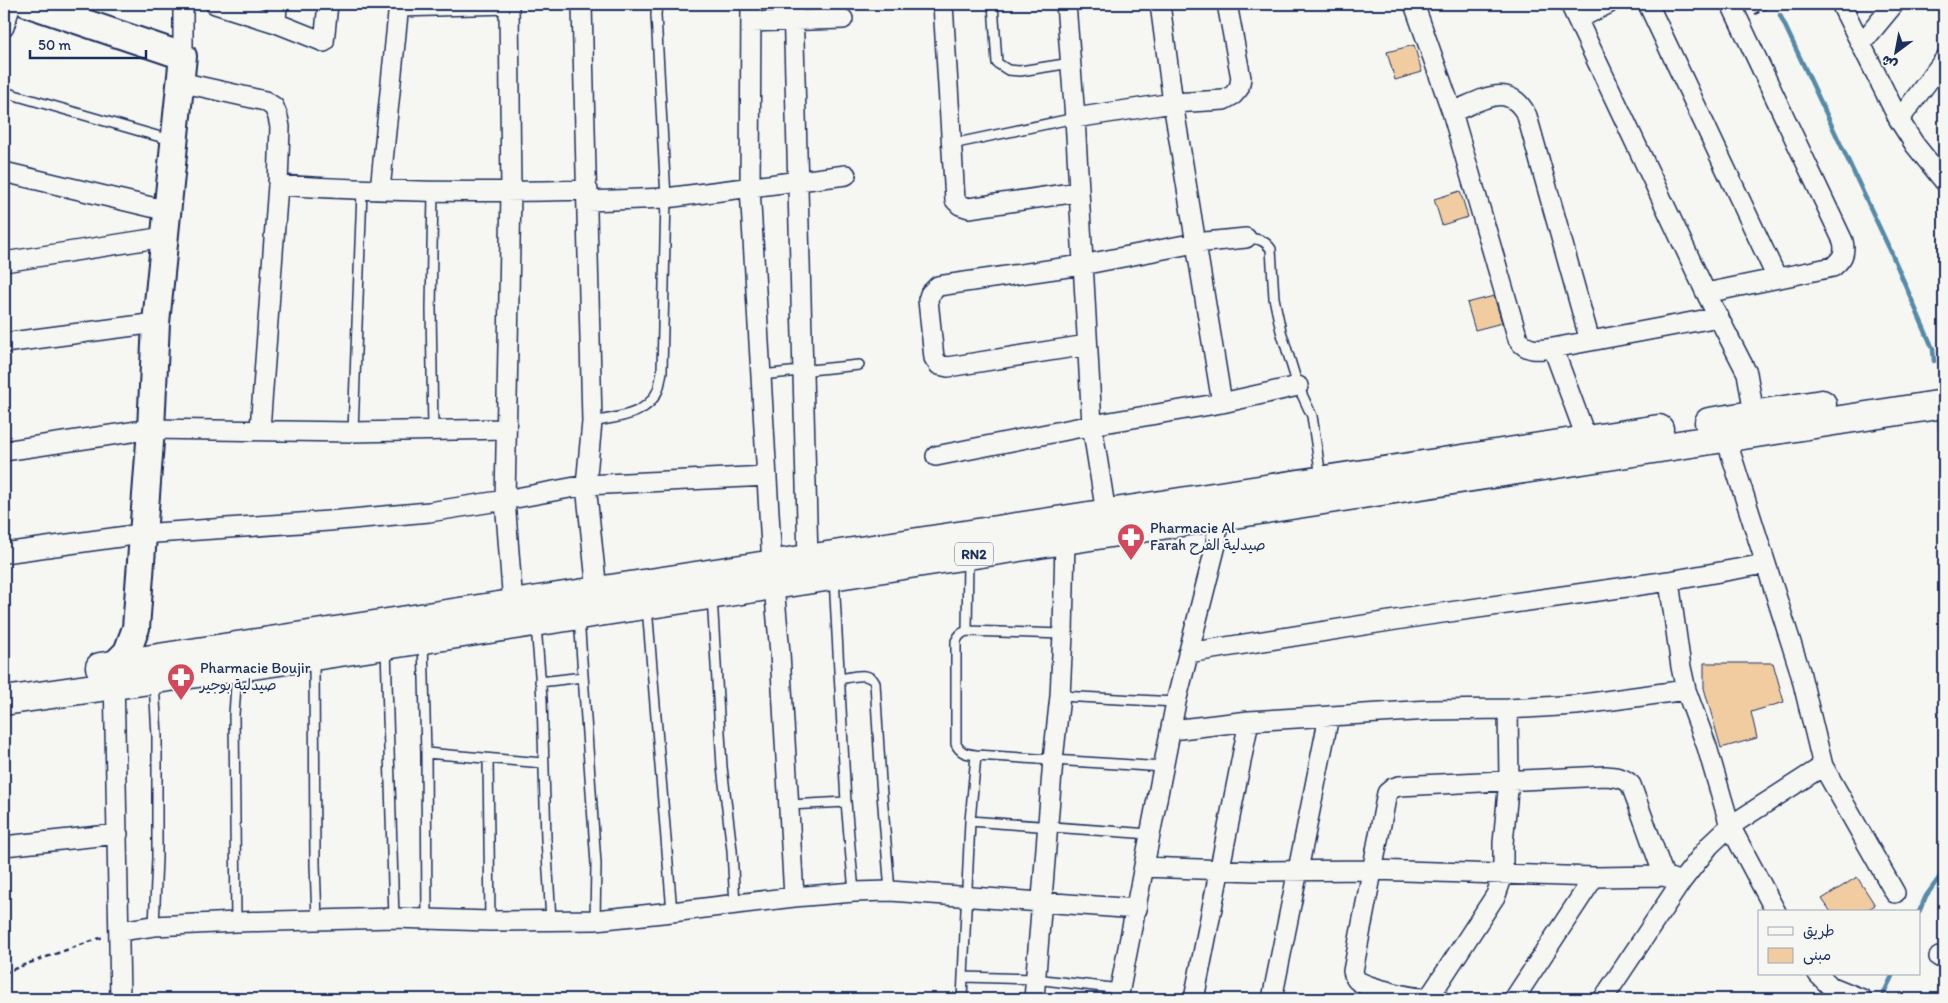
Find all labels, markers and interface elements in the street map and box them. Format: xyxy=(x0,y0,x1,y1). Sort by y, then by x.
scale bar xyxy=(30,28,146,60)
north arrow xyxy=(1870,28,1920,78)
text: 50 m xyxy=(38,36,71,54)
text: ش xyxy=(1878,51,1900,74)
place label: Pharmacie Al Farah صيدلية الفرح xyxy=(1150,519,1266,555)
pharmacy icon: Pharmacie Al Farah صيدلية الفرح xyxy=(1116,522,1146,561)
road number: RN2 xyxy=(955,542,993,566)
place label: Pharmacie Boujir صيدلية بوجير xyxy=(199,659,311,694)
pharmacy icon: Pharmacie Boujir صيدلية بوجير xyxy=(166,662,196,701)
legend xyxy=(1758,910,1920,976)
text: طريق xyxy=(1803,922,1835,940)
text: مبنى xyxy=(1803,946,1831,965)

